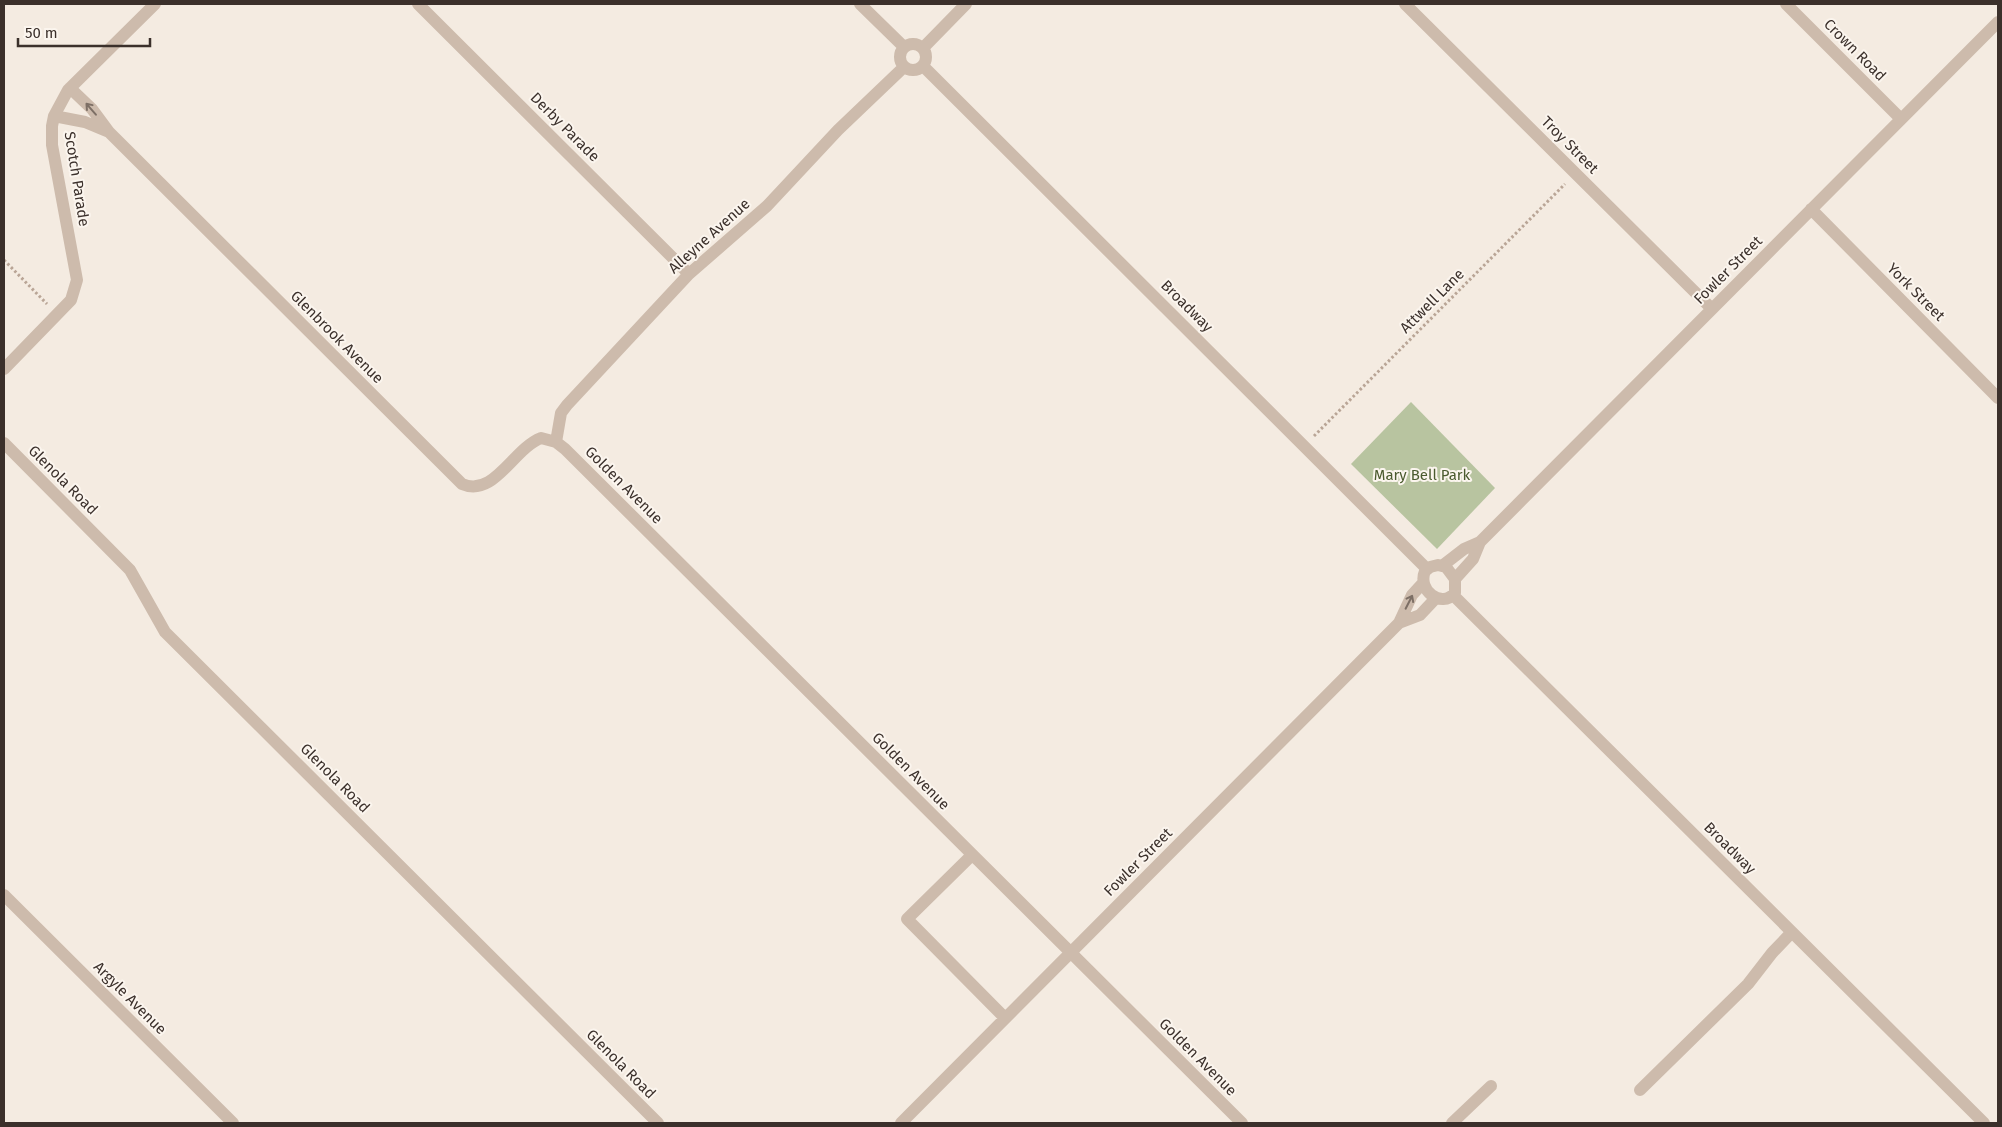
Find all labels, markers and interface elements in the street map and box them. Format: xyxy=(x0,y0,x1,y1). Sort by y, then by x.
scale bar xyxy=(18,15,150,47)
street label: Crown Road xyxy=(1820,15,1890,85)
text: 50 m xyxy=(25,24,58,42)
street label: Derby Parade xyxy=(527,89,603,165)
one-way arrow xyxy=(85,103,97,116)
street label: Troy Street xyxy=(1538,113,1603,178)
street label: Scotch Parade xyxy=(61,130,93,228)
street label: Alleyne Avenue xyxy=(665,195,753,277)
street label: Fowler Street xyxy=(1690,232,1766,308)
street label: York Street xyxy=(1883,259,1949,325)
street label: Attwell Lane xyxy=(1396,265,1468,337)
street label: Broadway xyxy=(1157,276,1217,336)
street label: Glenbrook Avenue xyxy=(287,287,387,387)
street label: Glenola Road xyxy=(25,442,101,518)
street label: Golden Avenue xyxy=(581,442,667,528)
park label: Mary Bell Park xyxy=(1374,466,1471,484)
one-way arrow xyxy=(1404,594,1414,609)
street label: Golden Avenue xyxy=(868,728,954,814)
street label: Glenola Road xyxy=(297,740,373,816)
street label: Broadway xyxy=(1700,818,1760,878)
street label: Fowler Street xyxy=(1100,824,1176,900)
street label: Argyle Avenue xyxy=(90,958,170,1038)
street label: Golden Avenue xyxy=(1155,1014,1241,1100)
street label: Glenola Road xyxy=(583,1026,659,1102)

